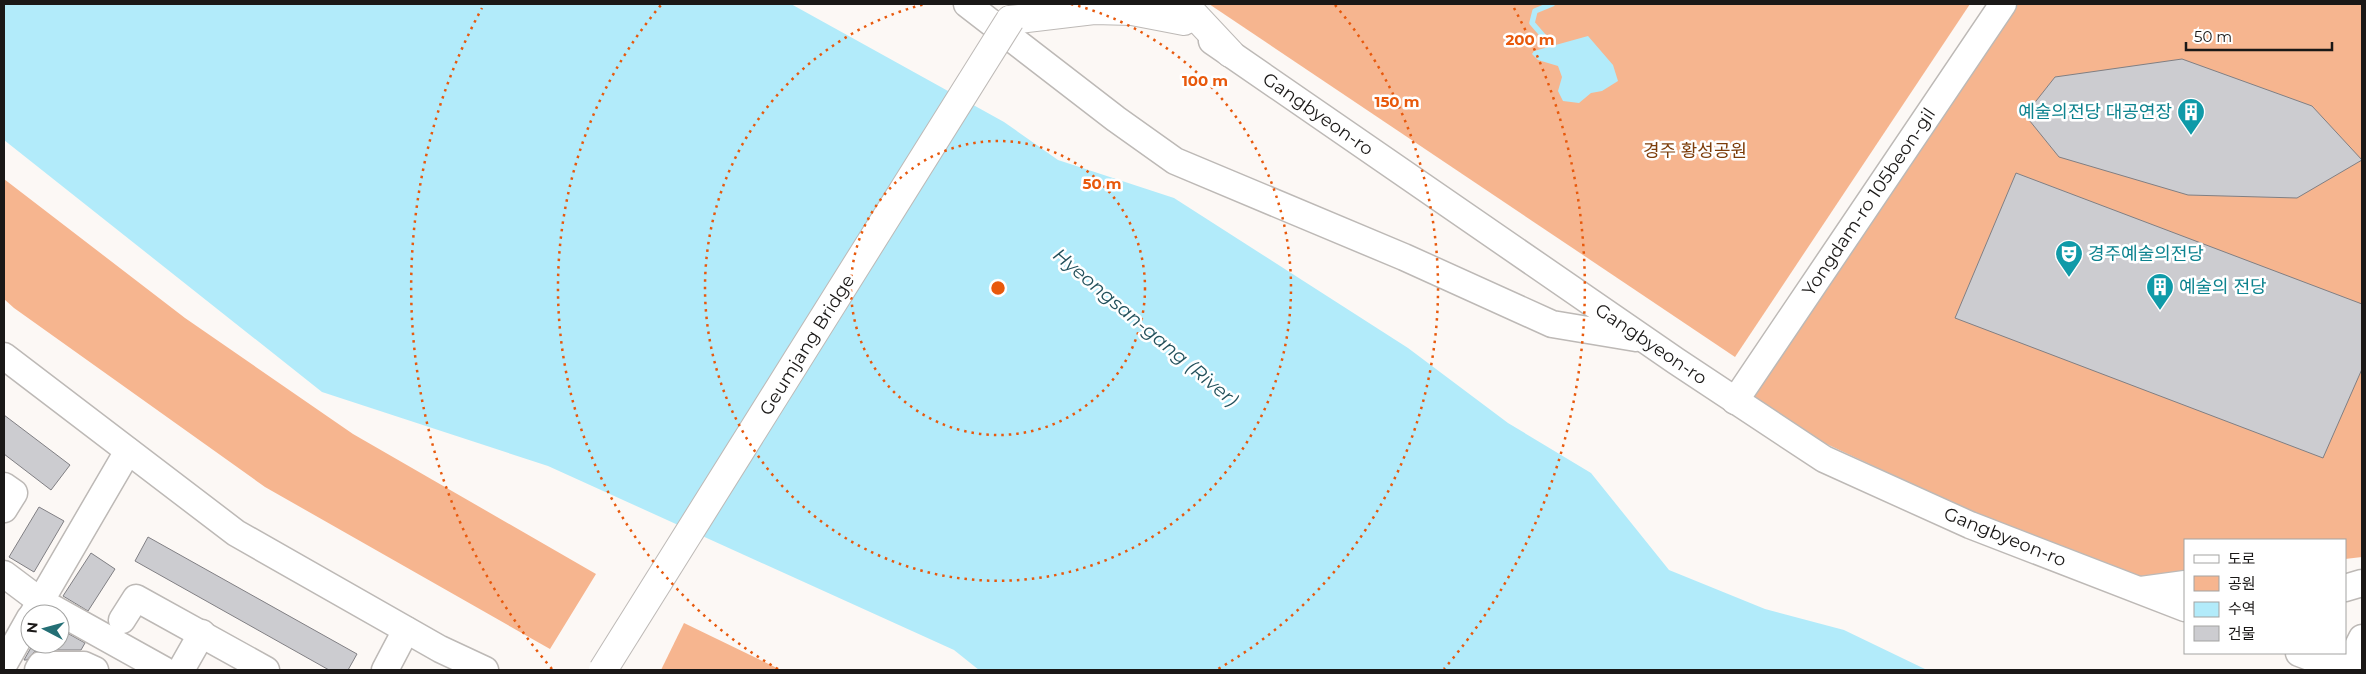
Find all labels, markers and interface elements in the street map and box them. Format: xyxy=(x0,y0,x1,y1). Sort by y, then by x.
scale bar xyxy=(2186,20,2332,52)
text: 50 m xyxy=(2194,27,2232,46)
text: 200 m xyxy=(1505,30,1555,49)
street label: Gangbyeon-ro xyxy=(1258,68,1378,160)
text: 100 m xyxy=(1182,71,1228,90)
text: 150 m xyxy=(1375,92,1419,111)
building icon: 예술의전당 대공연장 xyxy=(2176,97,2206,136)
place label: 예술의전당 대공연장 xyxy=(2018,101,2172,123)
street label: Yongdam-ro 105beon-gil xyxy=(1798,104,1940,300)
park label: 경주 황성공원 xyxy=(1643,140,1747,162)
text: 50 m xyxy=(1082,174,1122,193)
theatre icon: 경주예술의전당 xyxy=(2054,239,2084,278)
water label: Hyeongsan-gang (River) xyxy=(1049,243,1243,411)
place label: 경주예술의전당 xyxy=(2088,243,2204,265)
street label: Geumjang Bridge xyxy=(755,271,859,419)
building icon: 예술의 전당 xyxy=(2145,272,2175,311)
place label: 예술의 전당 xyxy=(2179,276,2267,298)
centre of rings xyxy=(989,279,1007,297)
street label: Gangbyeon-ro xyxy=(1591,299,1711,389)
street label: Gangbyeon-ro xyxy=(1941,502,2069,572)
legend xyxy=(2184,539,2346,654)
text: 도로 xyxy=(2228,549,2256,568)
text: 공원 xyxy=(2228,574,2256,593)
text: 수역 xyxy=(2228,599,2256,618)
north arrow xyxy=(20,604,70,654)
text: N xyxy=(23,621,42,634)
text: 건물 xyxy=(2228,624,2256,643)

